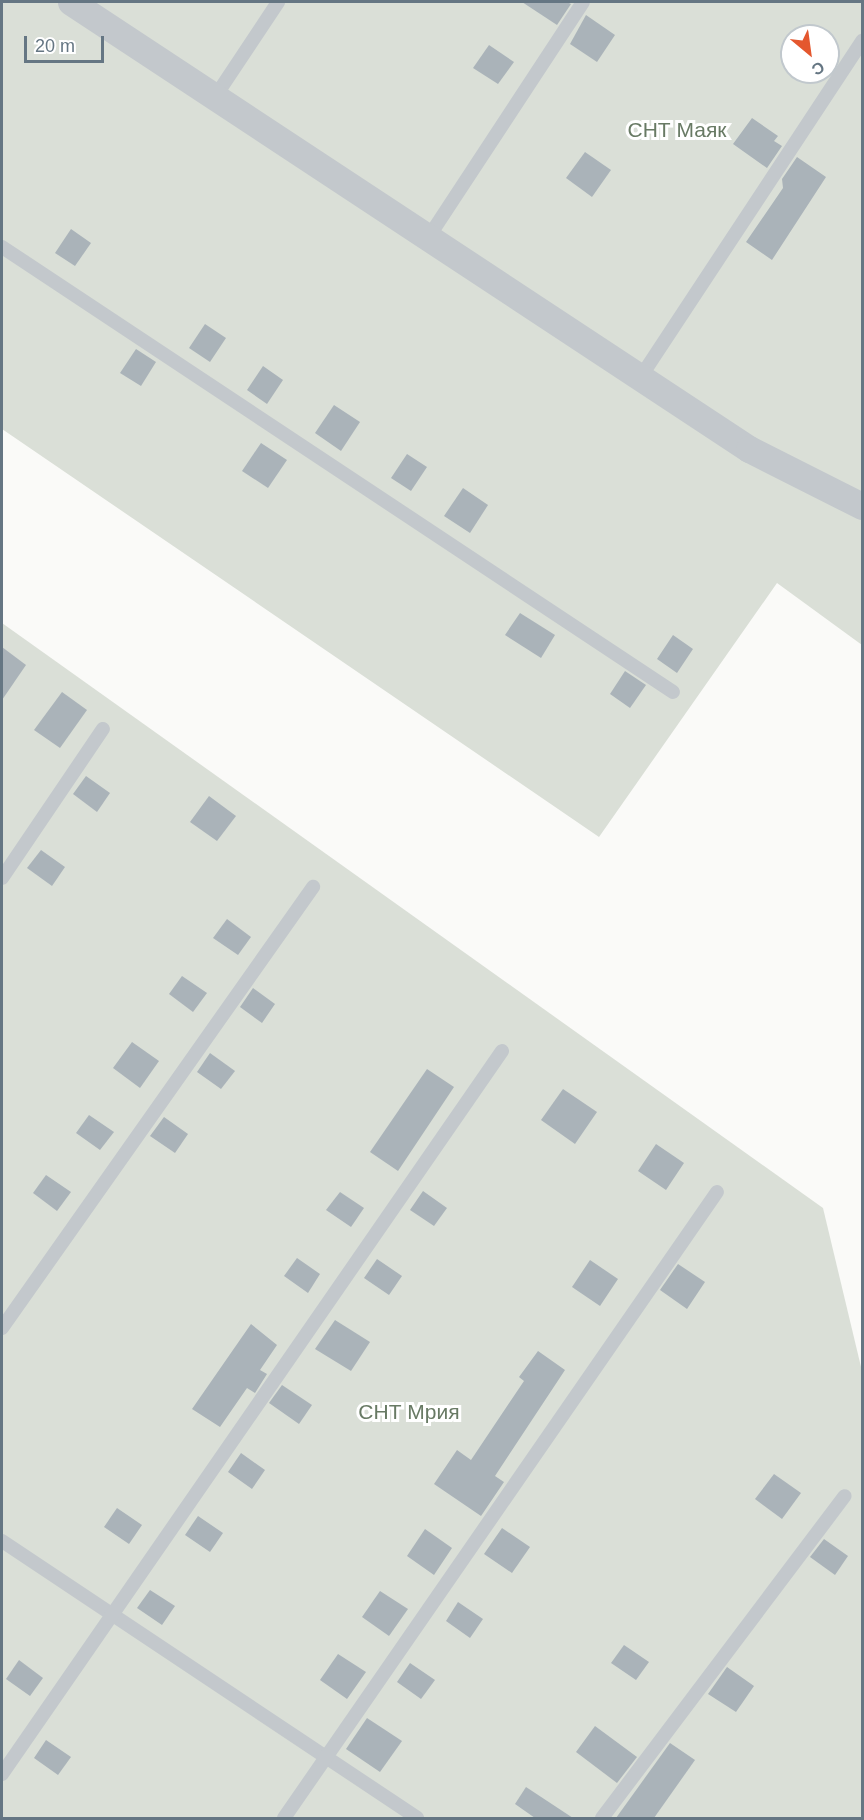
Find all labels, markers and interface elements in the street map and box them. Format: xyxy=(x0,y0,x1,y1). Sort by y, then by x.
scale bar xyxy=(27,24,106,62)
north arrow xyxy=(780,24,840,84)
text: 20 m xyxy=(35,36,75,56)
text: С xyxy=(809,58,827,79)
park label: СНТ Маяк xyxy=(628,117,726,143)
park label: СНТ Мрия xyxy=(358,1399,460,1425)

